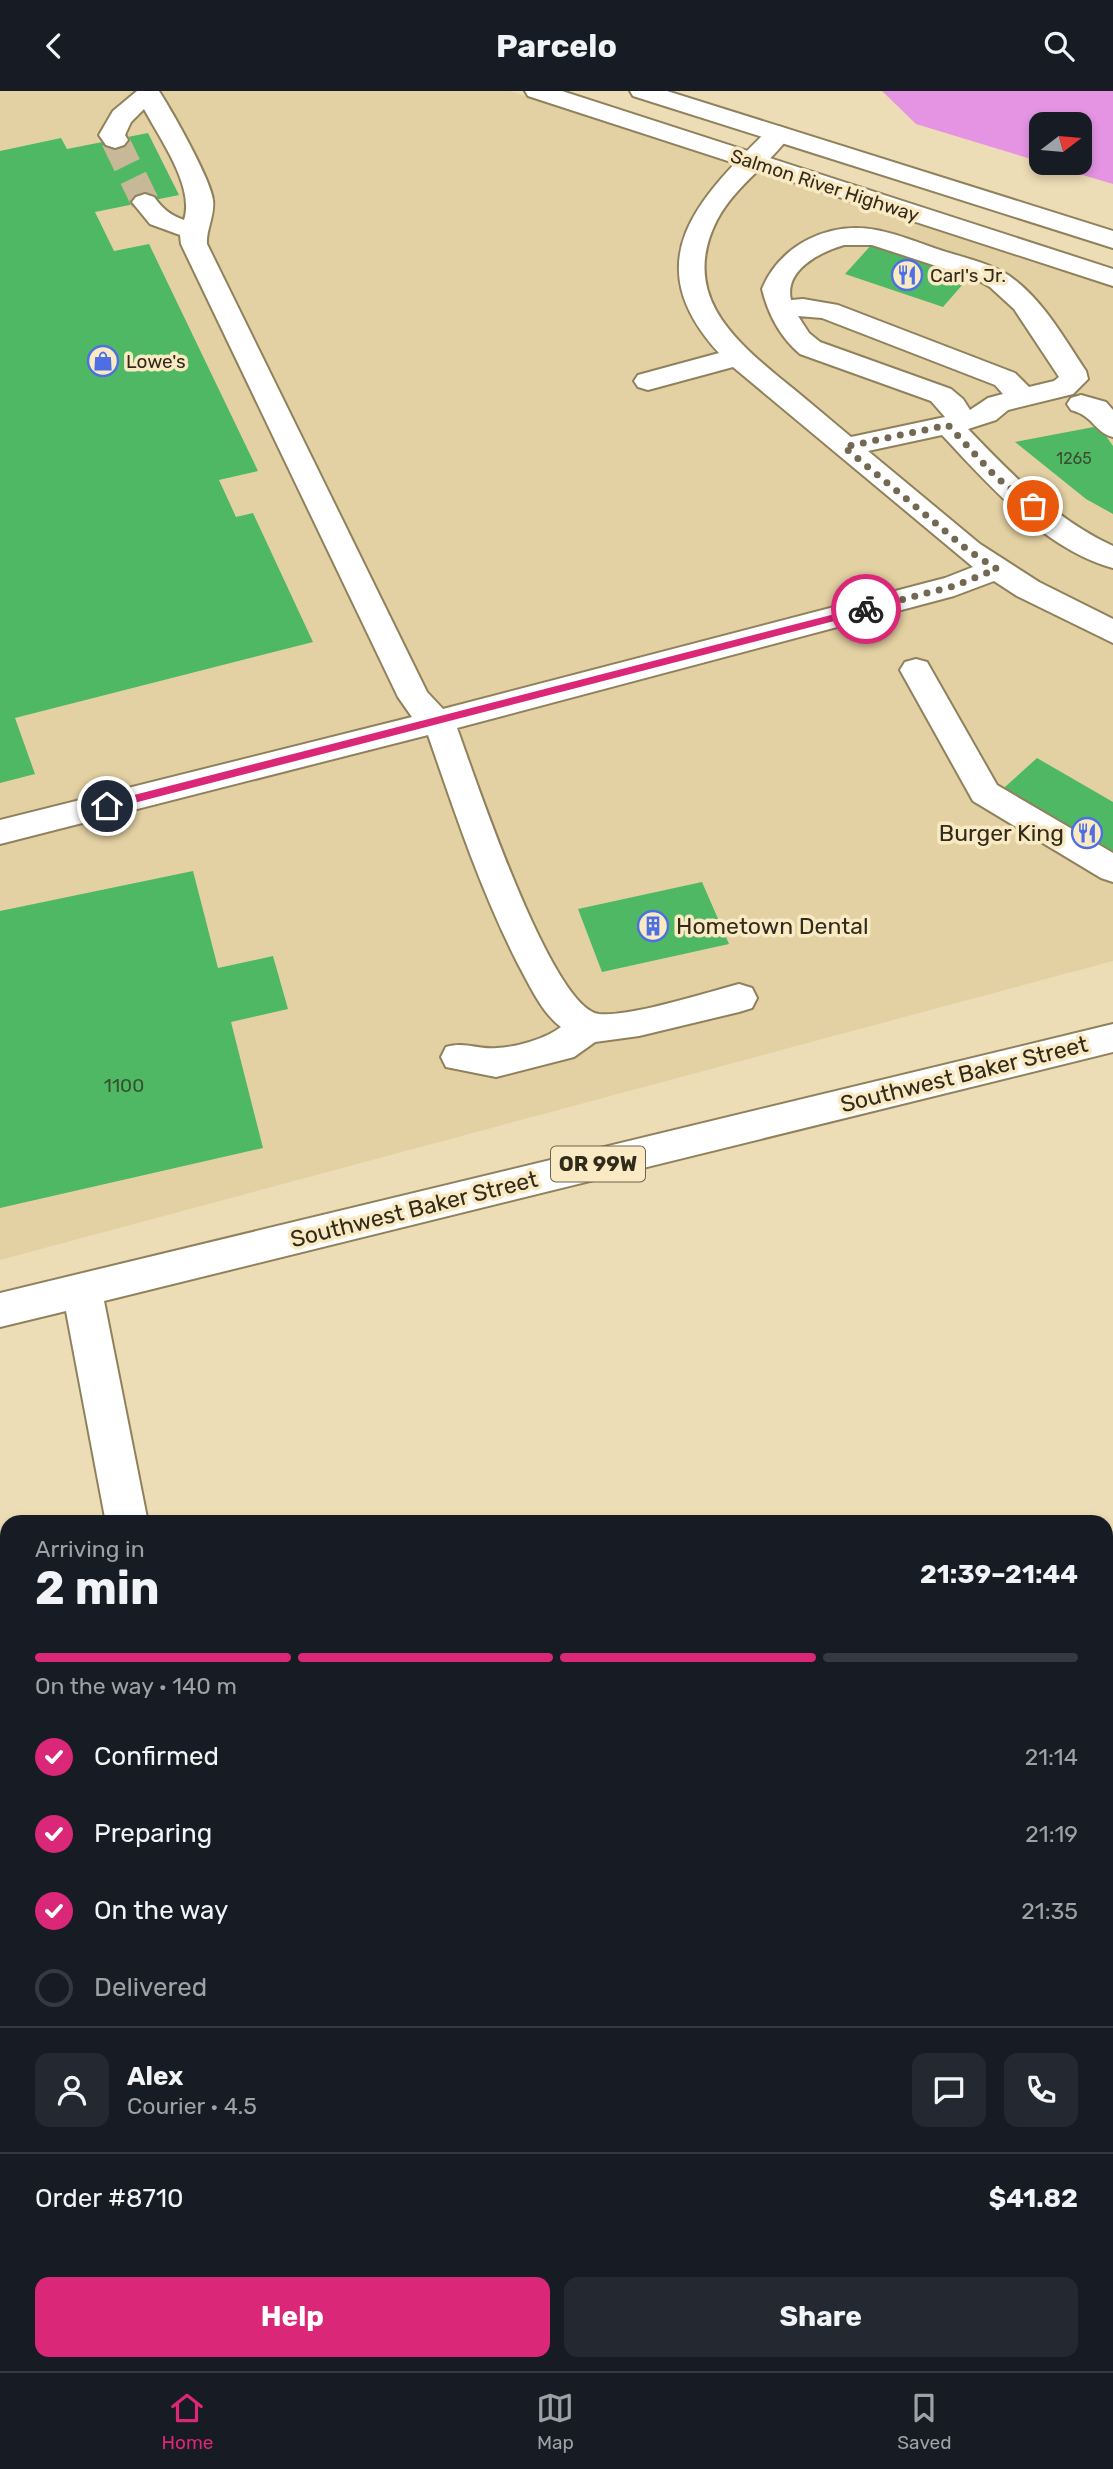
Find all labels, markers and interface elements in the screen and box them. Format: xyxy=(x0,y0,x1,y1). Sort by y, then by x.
icon: back xyxy=(35,27,73,65)
text: Parcelo xyxy=(496,27,617,65)
icon: search xyxy=(1040,27,1078,65)
north arrow xyxy=(1029,112,1092,175)
map controls xyxy=(1029,112,1092,175)
street label: Salmon River Highway xyxy=(728,144,922,227)
restaurant icon: Carl's Jr. xyxy=(890,258,924,292)
place label: Carl's Jr. xyxy=(930,264,1006,287)
shop icon: Lowe's xyxy=(86,344,120,378)
place label: Lowe's xyxy=(126,350,186,373)
house number: 1265 xyxy=(1056,449,1092,468)
pin xyxy=(1003,476,1063,536)
icon: bag xyxy=(1014,487,1052,525)
courier xyxy=(831,574,901,644)
icon: bike xyxy=(847,590,885,628)
pin xyxy=(77,776,137,836)
icon: home xyxy=(88,787,126,825)
restaurant icon: Burger King xyxy=(1070,816,1104,850)
place label: Burger King xyxy=(939,819,1064,847)
building icon: Hometown Dental xyxy=(636,909,670,943)
place label: Hometown Dental xyxy=(676,912,869,940)
street label: Southwest Baker Street xyxy=(837,1030,1091,1118)
house number: 1100 xyxy=(104,1074,144,1097)
road number: OR 99W xyxy=(551,1147,645,1181)
street label: Southwest Baker Street xyxy=(287,1165,541,1253)
text: Arriving in xyxy=(35,1535,145,1563)
text: 21:39–21:44 xyxy=(920,1559,1078,1590)
text: 2 min xyxy=(35,1561,160,1616)
text: On the way · 140 m xyxy=(35,1672,237,1700)
icon: check xyxy=(35,1738,73,1776)
text: Confirmed xyxy=(94,1741,219,1772)
text: 21:14 xyxy=(1025,1743,1078,1771)
icon: check xyxy=(35,1815,73,1853)
text: Preparing xyxy=(94,1818,212,1849)
text: 21:19 xyxy=(1025,1820,1078,1848)
icon: check xyxy=(35,1892,73,1930)
text: On the way xyxy=(94,1895,228,1926)
text: 21:35 xyxy=(1021,1897,1078,1925)
text: Delivered xyxy=(94,1972,207,2003)
button: person xyxy=(35,2053,109,2127)
button: chat xyxy=(912,2053,986,2127)
button: phone xyxy=(1004,2053,1078,2127)
text: Alex xyxy=(127,2061,183,2092)
text: Courier · 4.5 xyxy=(127,2092,257,2120)
text: Order #8710 xyxy=(35,2183,184,2214)
text: $41.82 xyxy=(989,2183,1078,2214)
button: Help xyxy=(35,2277,550,2357)
button: Share xyxy=(564,2277,1078,2357)
tab: Home xyxy=(161,2389,213,2454)
tab: Map xyxy=(536,2389,574,2454)
tab: Saved xyxy=(897,2389,952,2454)

